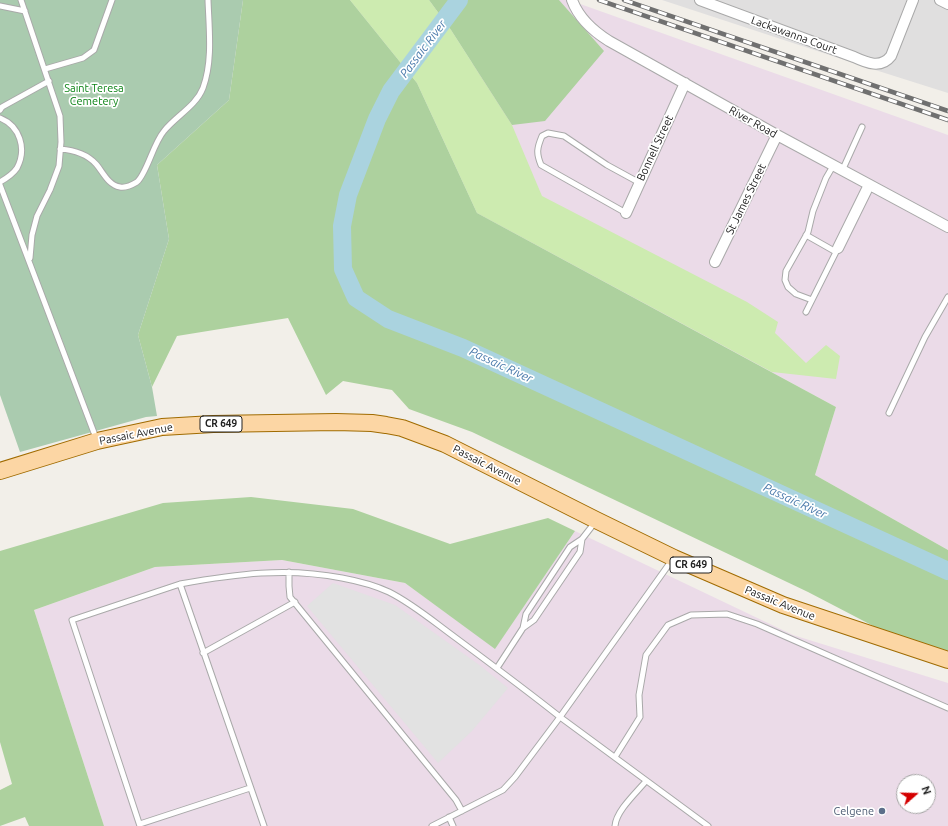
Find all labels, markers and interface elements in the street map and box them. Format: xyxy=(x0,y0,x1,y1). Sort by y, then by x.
street label: Lackawanna Court xyxy=(749,13,839,57)
water label: Passaic River xyxy=(397,17,449,81)
park label: Saint Teresa Cemetery xyxy=(64,81,124,107)
street label: River Road xyxy=(727,103,779,141)
street label: Bonnell Street xyxy=(634,113,676,183)
street label: St James Street xyxy=(723,161,769,237)
water label: Passaic River xyxy=(467,344,535,386)
road number: CR 649 xyxy=(200,416,242,432)
street label: Passaic Avenue xyxy=(98,420,174,448)
street label: Passaic Avenue xyxy=(451,442,523,488)
water label: Passaic River xyxy=(761,480,829,522)
road number: CR 649 xyxy=(670,557,712,573)
street label: Passaic Avenue xyxy=(743,583,817,623)
north arrow xyxy=(896,774,936,814)
text: N xyxy=(919,784,933,796)
place label: Celgene xyxy=(834,804,874,818)
marker: Celgene xyxy=(877,806,887,816)

